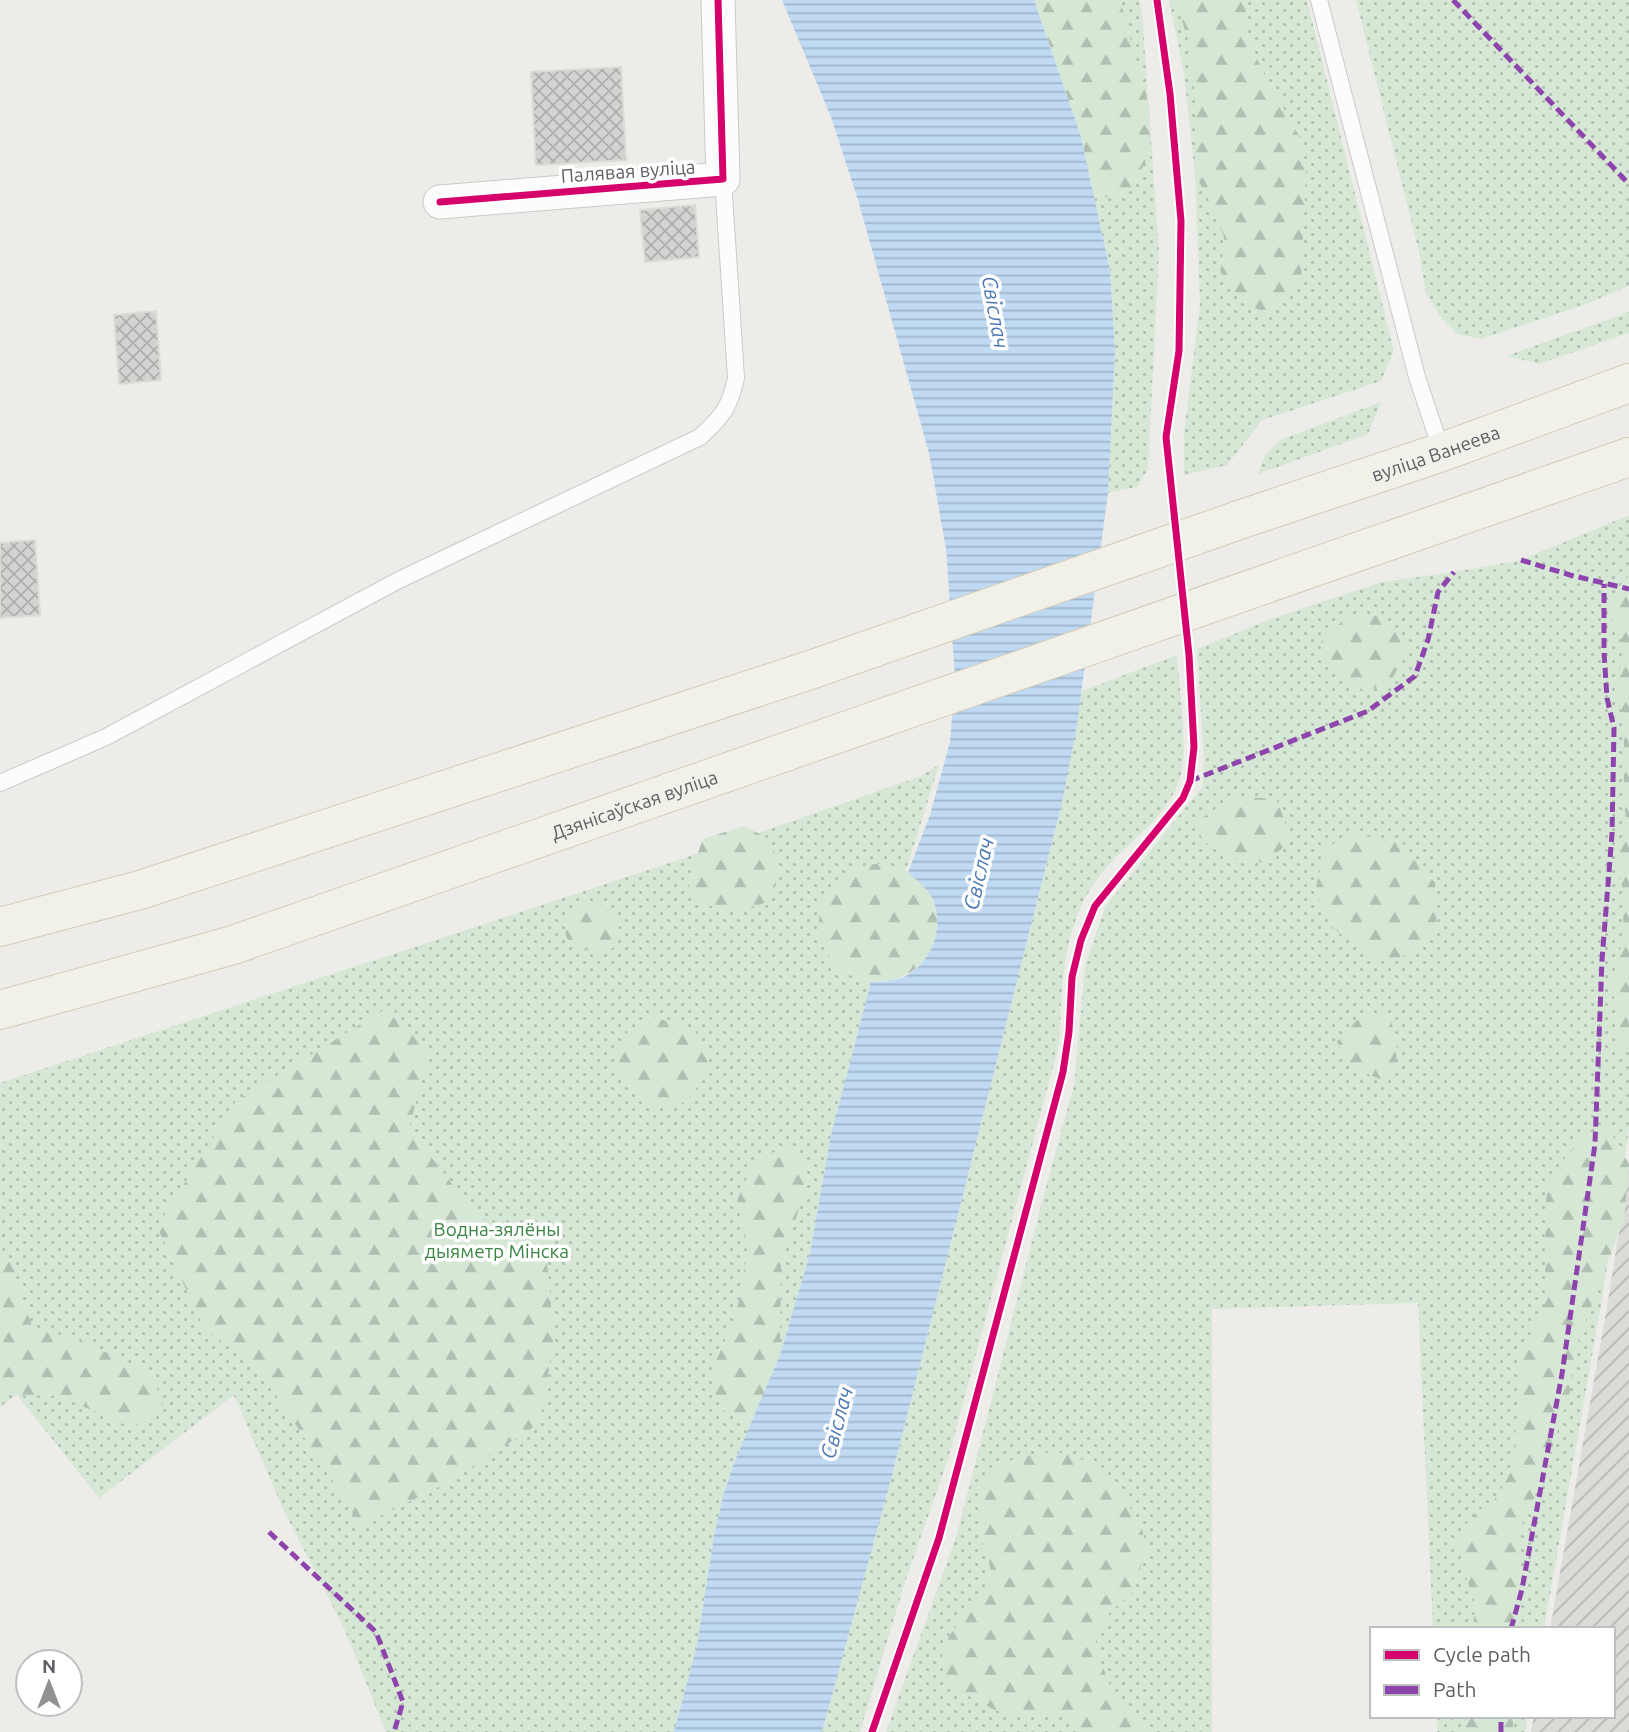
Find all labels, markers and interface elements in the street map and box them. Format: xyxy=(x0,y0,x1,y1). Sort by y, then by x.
street label: Палявая вуліца xyxy=(560,155,696,187)
water label: Свіслач xyxy=(978,274,1014,350)
street label: вуліца Ванеева xyxy=(1369,421,1503,486)
street label: Дзянісаўская вуліца xyxy=(548,765,721,844)
water label: Свіслач xyxy=(958,835,998,912)
park label: Водна-зялёны дыяметр Мінска xyxy=(425,1218,569,1262)
water label: Свіслач xyxy=(815,1384,857,1461)
legend xyxy=(1370,1627,1615,1718)
text: Cycle path xyxy=(1433,1642,1531,1666)
north arrow xyxy=(14,1648,84,1718)
text: N xyxy=(42,1655,56,1677)
text: Path xyxy=(1433,1677,1476,1701)

